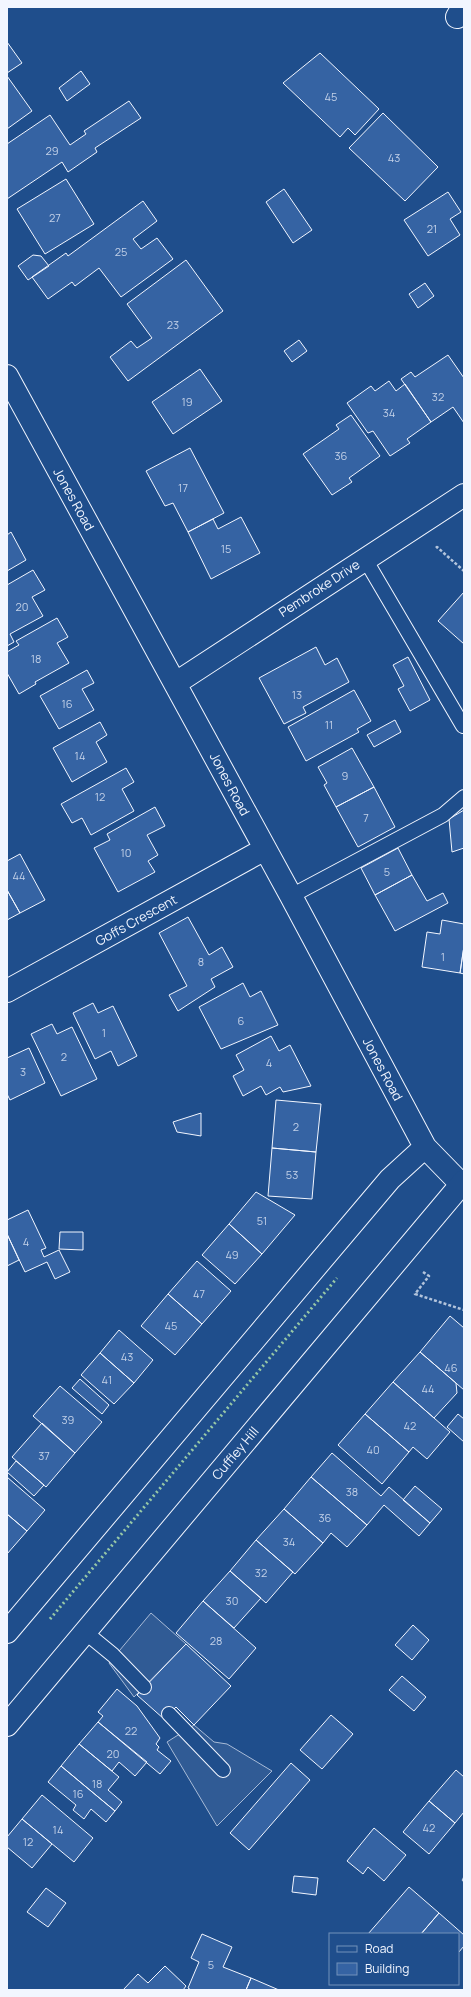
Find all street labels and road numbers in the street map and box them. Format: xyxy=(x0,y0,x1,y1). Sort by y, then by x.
street label: Jones Road xyxy=(49,464,99,534)
street label: Pembroke Drive xyxy=(275,555,363,621)
street label: Jones Road xyxy=(206,749,254,819)
street label: Goffs Crescent xyxy=(92,890,180,950)
street label: Jones Road xyxy=(359,1034,407,1104)
street label: Cuffley Hill xyxy=(208,1423,262,1483)

